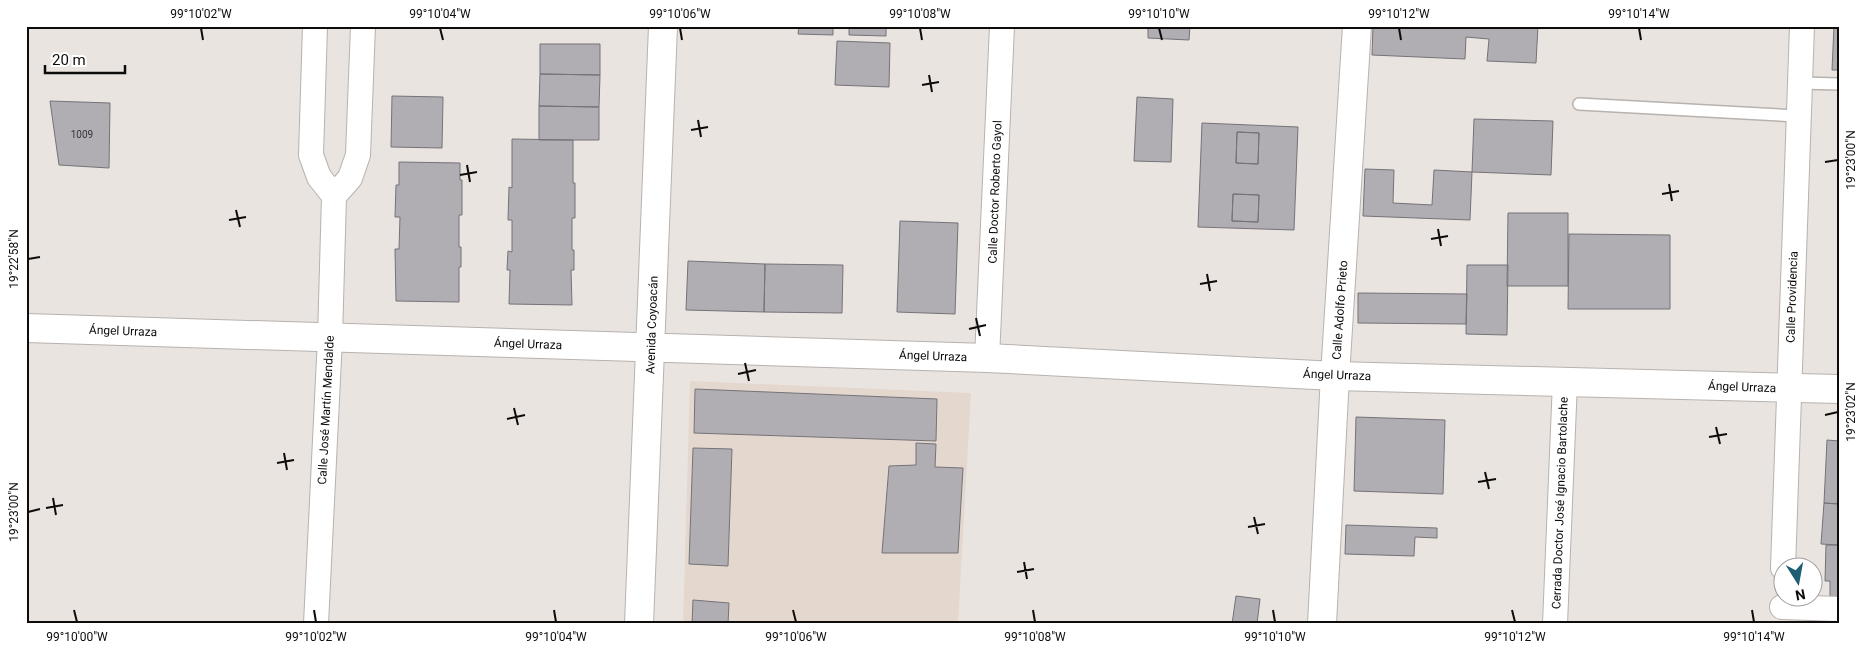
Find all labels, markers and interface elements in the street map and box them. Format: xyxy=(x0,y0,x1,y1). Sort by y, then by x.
text: 99°10'02"W xyxy=(170,7,232,21)
text: 99°10'04"W xyxy=(409,7,471,21)
text: 99°10'06"W xyxy=(649,7,711,21)
text: 99°10'08"W xyxy=(889,7,951,21)
text: 99°10'10"W xyxy=(1128,7,1190,21)
text: 99°10'12"W xyxy=(1368,7,1430,21)
text: 99°10'14"W xyxy=(1608,7,1670,21)
scale bar xyxy=(45,42,125,74)
text: 20 m xyxy=(52,51,86,69)
street label: Calle Doctor Roberto Gayol xyxy=(985,120,1005,264)
house number: 1009 xyxy=(71,129,93,140)
text: 19°23'00"N xyxy=(1844,130,1858,190)
text: 19°22'58"N xyxy=(7,229,21,289)
street label: Calle Providencia xyxy=(1783,251,1801,343)
street label: Calle Adolfo Prieto xyxy=(1330,260,1350,360)
street label: Avenida Coyoacán xyxy=(643,276,661,374)
street label: Ángel Urraza xyxy=(89,322,157,339)
street label: Calle José Martín Mendalde xyxy=(315,335,337,485)
street label: Ángel Urraza xyxy=(494,335,562,352)
street label: Ángel Urraza xyxy=(899,347,967,364)
street label: Ángel Urraza xyxy=(1303,366,1371,383)
street label: Ángel Urraza xyxy=(1708,378,1776,395)
text: 19°23'02"N xyxy=(1844,382,1858,442)
street label: Cerrada Doctor José Ignacio Bartolache xyxy=(1549,397,1571,609)
text: 19°23'00"N xyxy=(7,482,21,542)
north arrow xyxy=(1772,558,1822,608)
text: N xyxy=(1794,586,1807,604)
text: 99°10'00"W xyxy=(46,630,108,644)
text: 99°10'02"W xyxy=(285,630,347,644)
text: 99°10'04"W xyxy=(525,630,587,644)
text: 99°10'06"W xyxy=(765,630,827,644)
text: 99°10'08"W xyxy=(1004,630,1066,644)
text: 99°10'10"W xyxy=(1244,630,1306,644)
text: 99°10'12"W xyxy=(1484,630,1546,644)
text: 99°10'14"W xyxy=(1723,630,1785,644)

